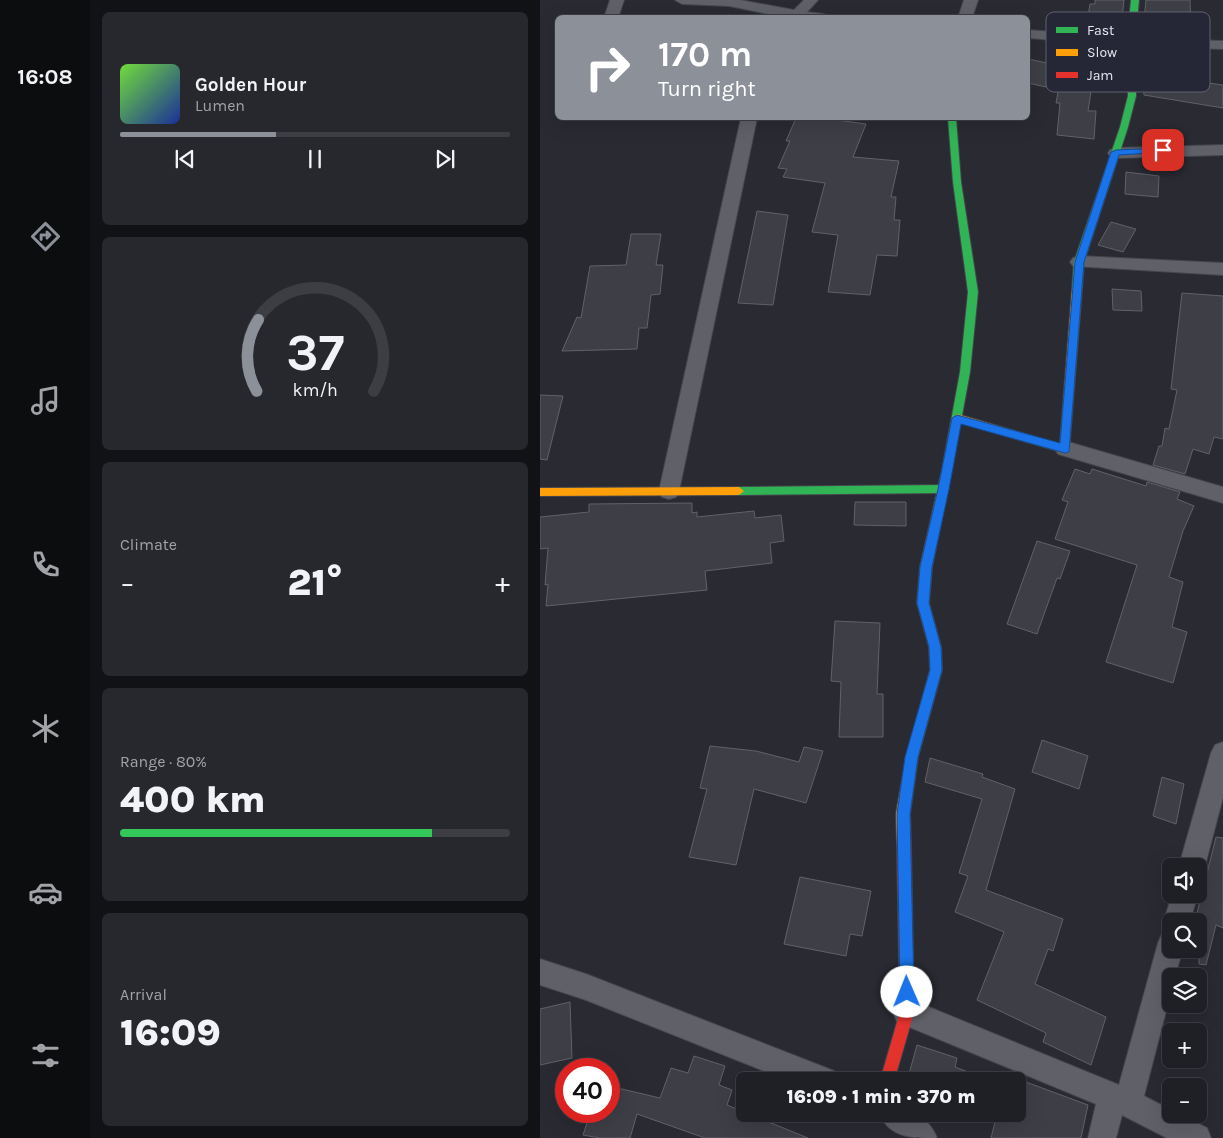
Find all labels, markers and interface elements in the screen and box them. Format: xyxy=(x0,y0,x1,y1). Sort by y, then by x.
legend xyxy=(1046,12,1210,92)
text: Fast xyxy=(1087,22,1114,39)
text: 170 m xyxy=(658,34,752,75)
icon: right xyxy=(575,35,640,100)
text: Slow xyxy=(1087,44,1117,61)
text: 16:08 xyxy=(17,64,73,90)
text: Jam xyxy=(1087,67,1113,84)
text: Golden Hour xyxy=(195,74,306,96)
text: Turn right xyxy=(658,76,756,102)
text: Lumen xyxy=(195,96,245,115)
pin xyxy=(1142,129,1184,171)
icon: arrive xyxy=(1149,136,1177,164)
icon: previous xyxy=(171,145,199,173)
icon: pause xyxy=(301,145,329,173)
icon: next xyxy=(431,145,459,173)
icon: directions xyxy=(28,219,63,254)
text: 37 xyxy=(286,322,344,383)
text: km/h xyxy=(292,380,338,401)
icon: music xyxy=(28,383,63,418)
text: Climate xyxy=(120,535,177,554)
icon: phone xyxy=(28,547,63,582)
text: 21° xyxy=(287,560,343,605)
text: − xyxy=(120,566,135,599)
text: + xyxy=(495,566,510,599)
icon: climate xyxy=(28,711,63,746)
text: Range · 80% xyxy=(120,752,207,771)
text: 400 km xyxy=(120,777,266,822)
map controls xyxy=(1162,858,1207,1123)
button: sound xyxy=(1162,858,1207,903)
icon: car xyxy=(28,875,63,910)
button: search xyxy=(1162,913,1207,958)
position arrow xyxy=(880,965,932,1017)
button: layers xyxy=(1162,968,1207,1013)
text: Arrival xyxy=(120,985,167,1004)
text: 16:09 xyxy=(120,1010,221,1055)
button: + xyxy=(1162,1023,1207,1068)
icon: filters xyxy=(28,1038,63,1073)
speed limit sign: 40 xyxy=(555,1058,620,1123)
button: − xyxy=(1162,1078,1207,1123)
text: 16:09 · 1 min · 370 m xyxy=(787,1086,975,1108)

